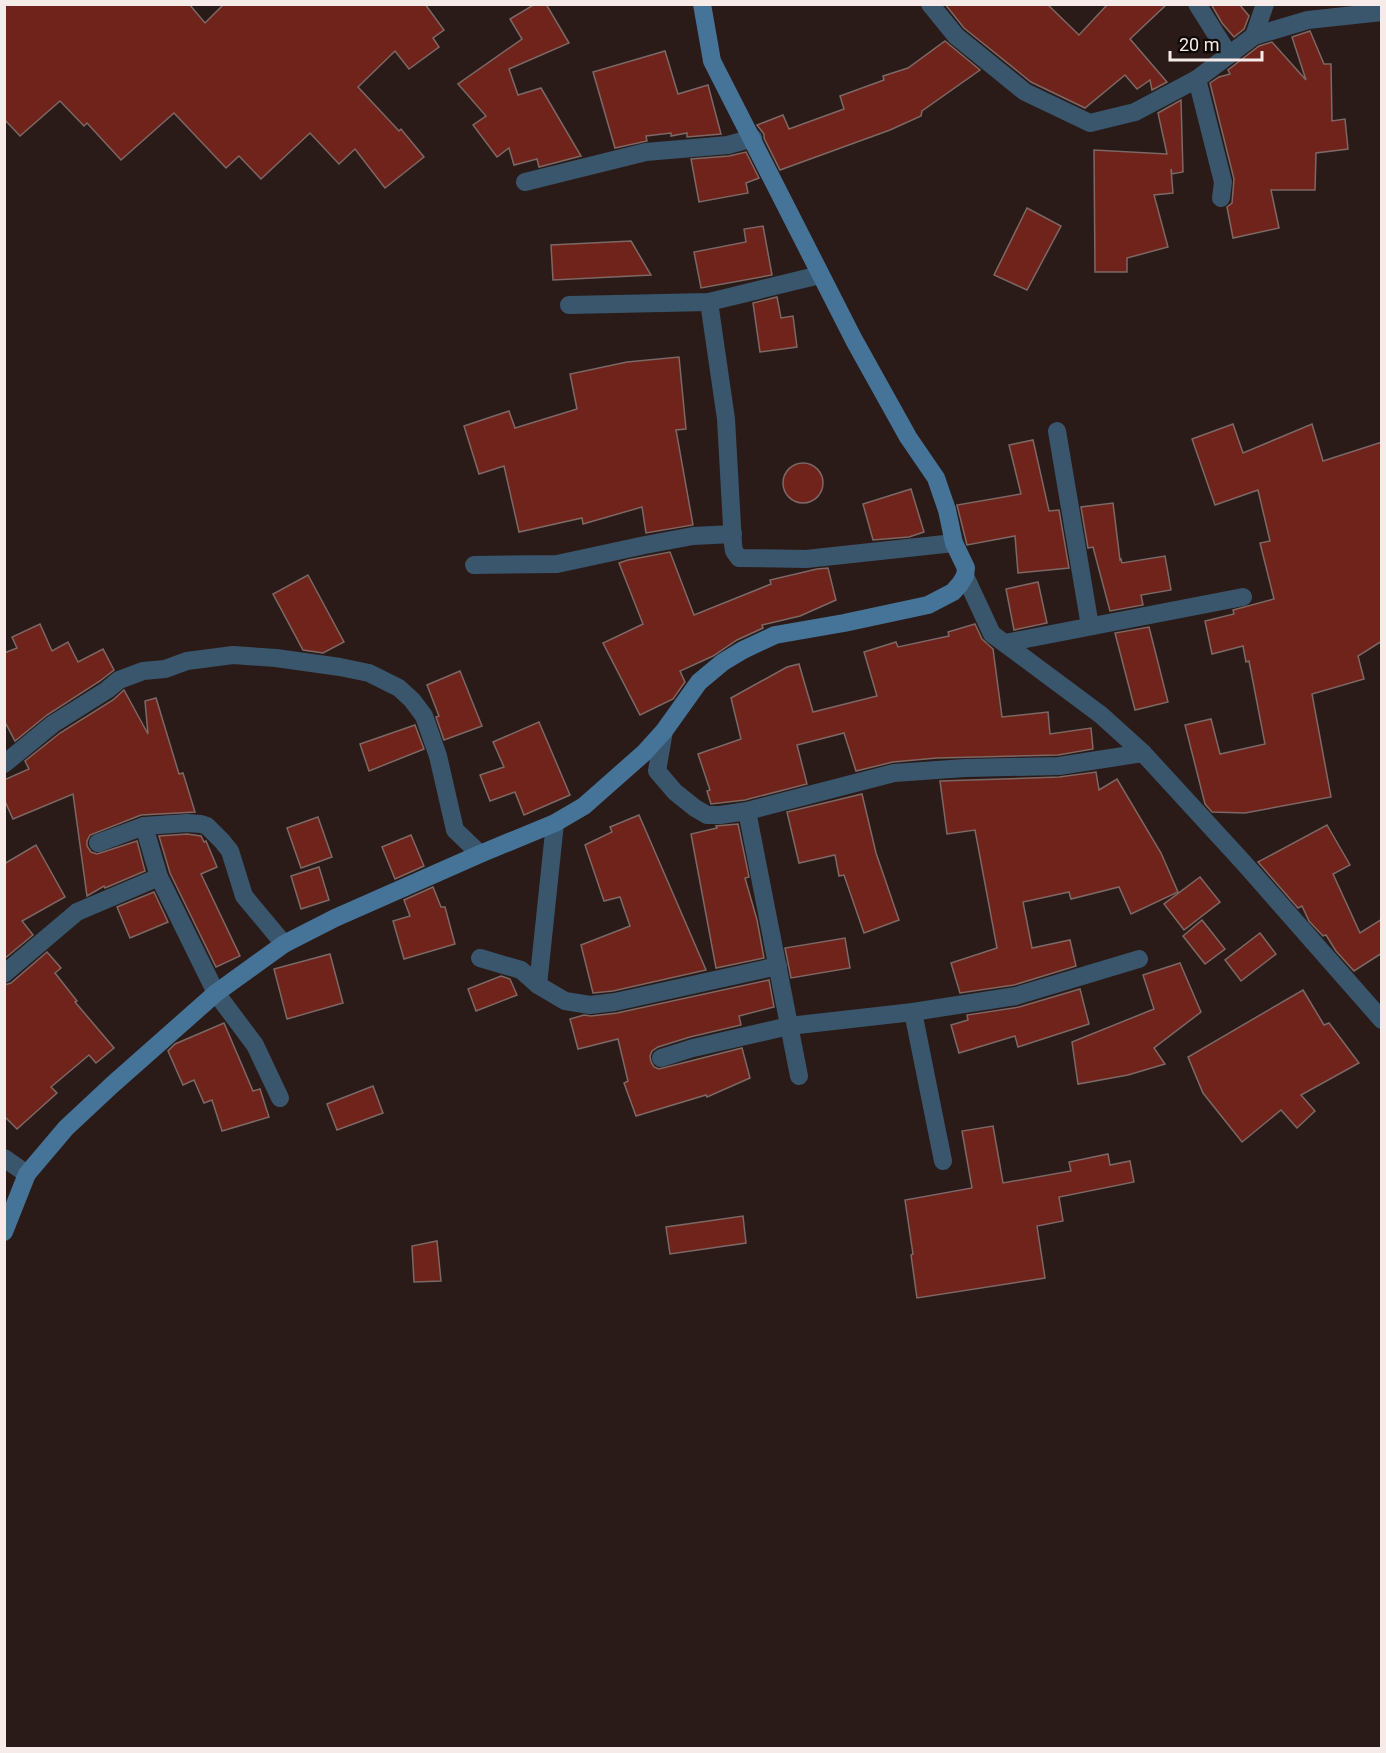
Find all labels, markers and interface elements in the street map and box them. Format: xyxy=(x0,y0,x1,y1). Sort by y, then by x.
scale bar xyxy=(1170,24,1262,62)
text: 20 m xyxy=(1179,34,1219,55)

